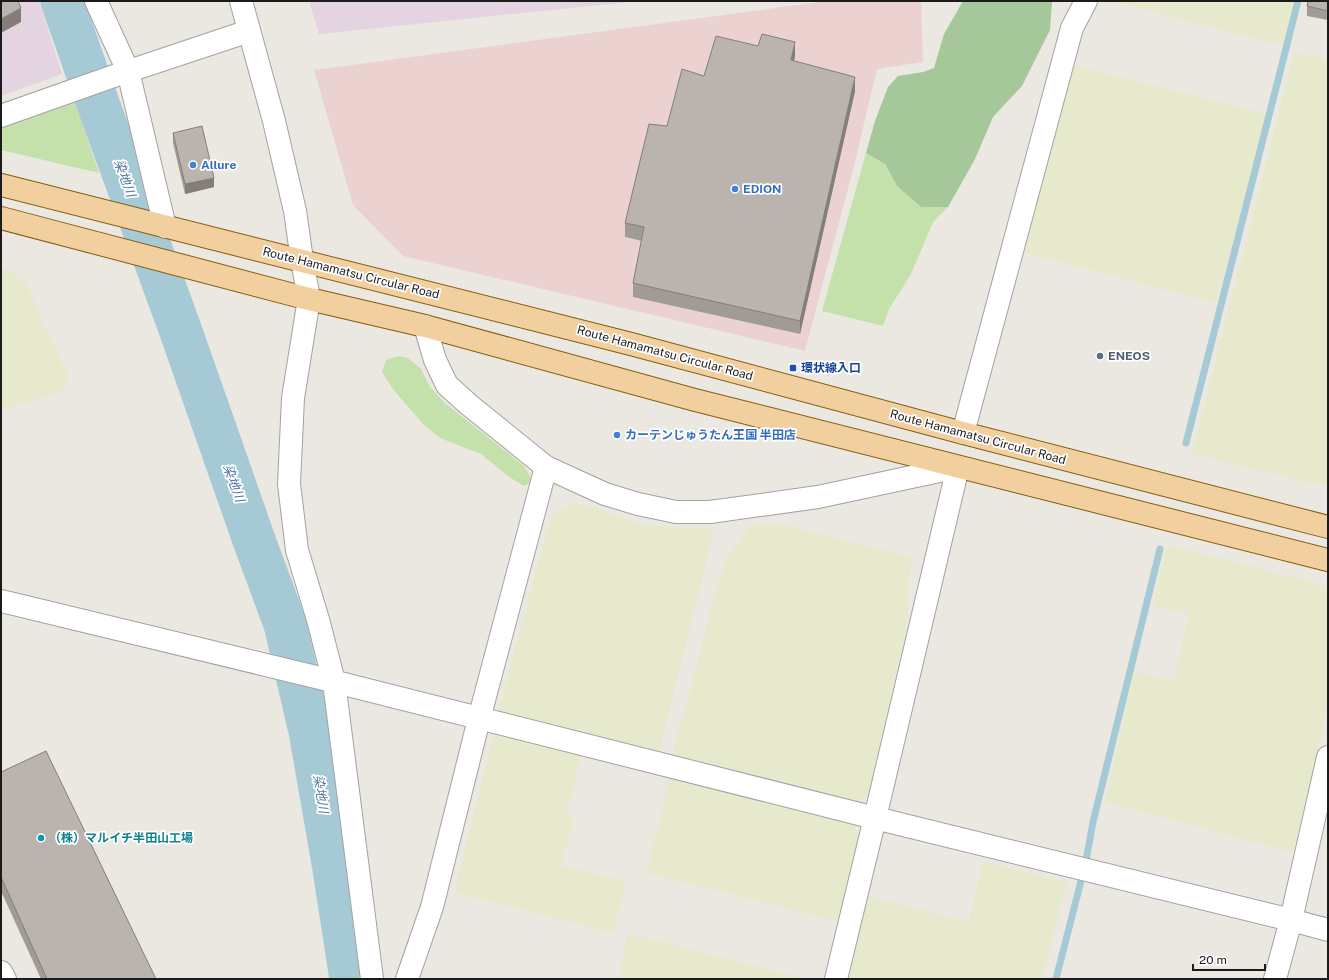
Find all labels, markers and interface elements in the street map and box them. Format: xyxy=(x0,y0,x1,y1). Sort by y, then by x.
water label: 染地川 xyxy=(111,157,139,201)
place label: Allure xyxy=(201,158,236,172)
marker: Allure xyxy=(188,160,198,170)
place label: EDION xyxy=(743,182,782,196)
marker: EDION xyxy=(730,184,740,194)
street label: Route Hamamatsu Circular Road xyxy=(261,244,441,302)
street label: Route Hamamatsu Circular Road xyxy=(575,323,755,383)
place label: ENEOS xyxy=(1108,349,1150,363)
marker: ENEOS xyxy=(1095,351,1105,361)
place label: 環状線入口 xyxy=(801,361,861,375)
marker: 環状線入口 xyxy=(788,363,798,373)
street label: Route Hamamatsu Circular Road xyxy=(888,407,1068,467)
place label: カーテンじゅうたん王国 半田店 xyxy=(625,428,796,442)
marker: カーテンじゅうたん王国 半田店 xyxy=(612,430,622,440)
water label: 染地川 xyxy=(220,462,248,506)
water label: 染地川 xyxy=(311,774,332,816)
place label: （株）マルイチ半田山工場 xyxy=(49,831,193,845)
marker: （株）マルイチ半田山工場 xyxy=(36,833,46,843)
scale bar xyxy=(1193,946,1265,972)
text: 20 m xyxy=(1199,953,1227,967)

